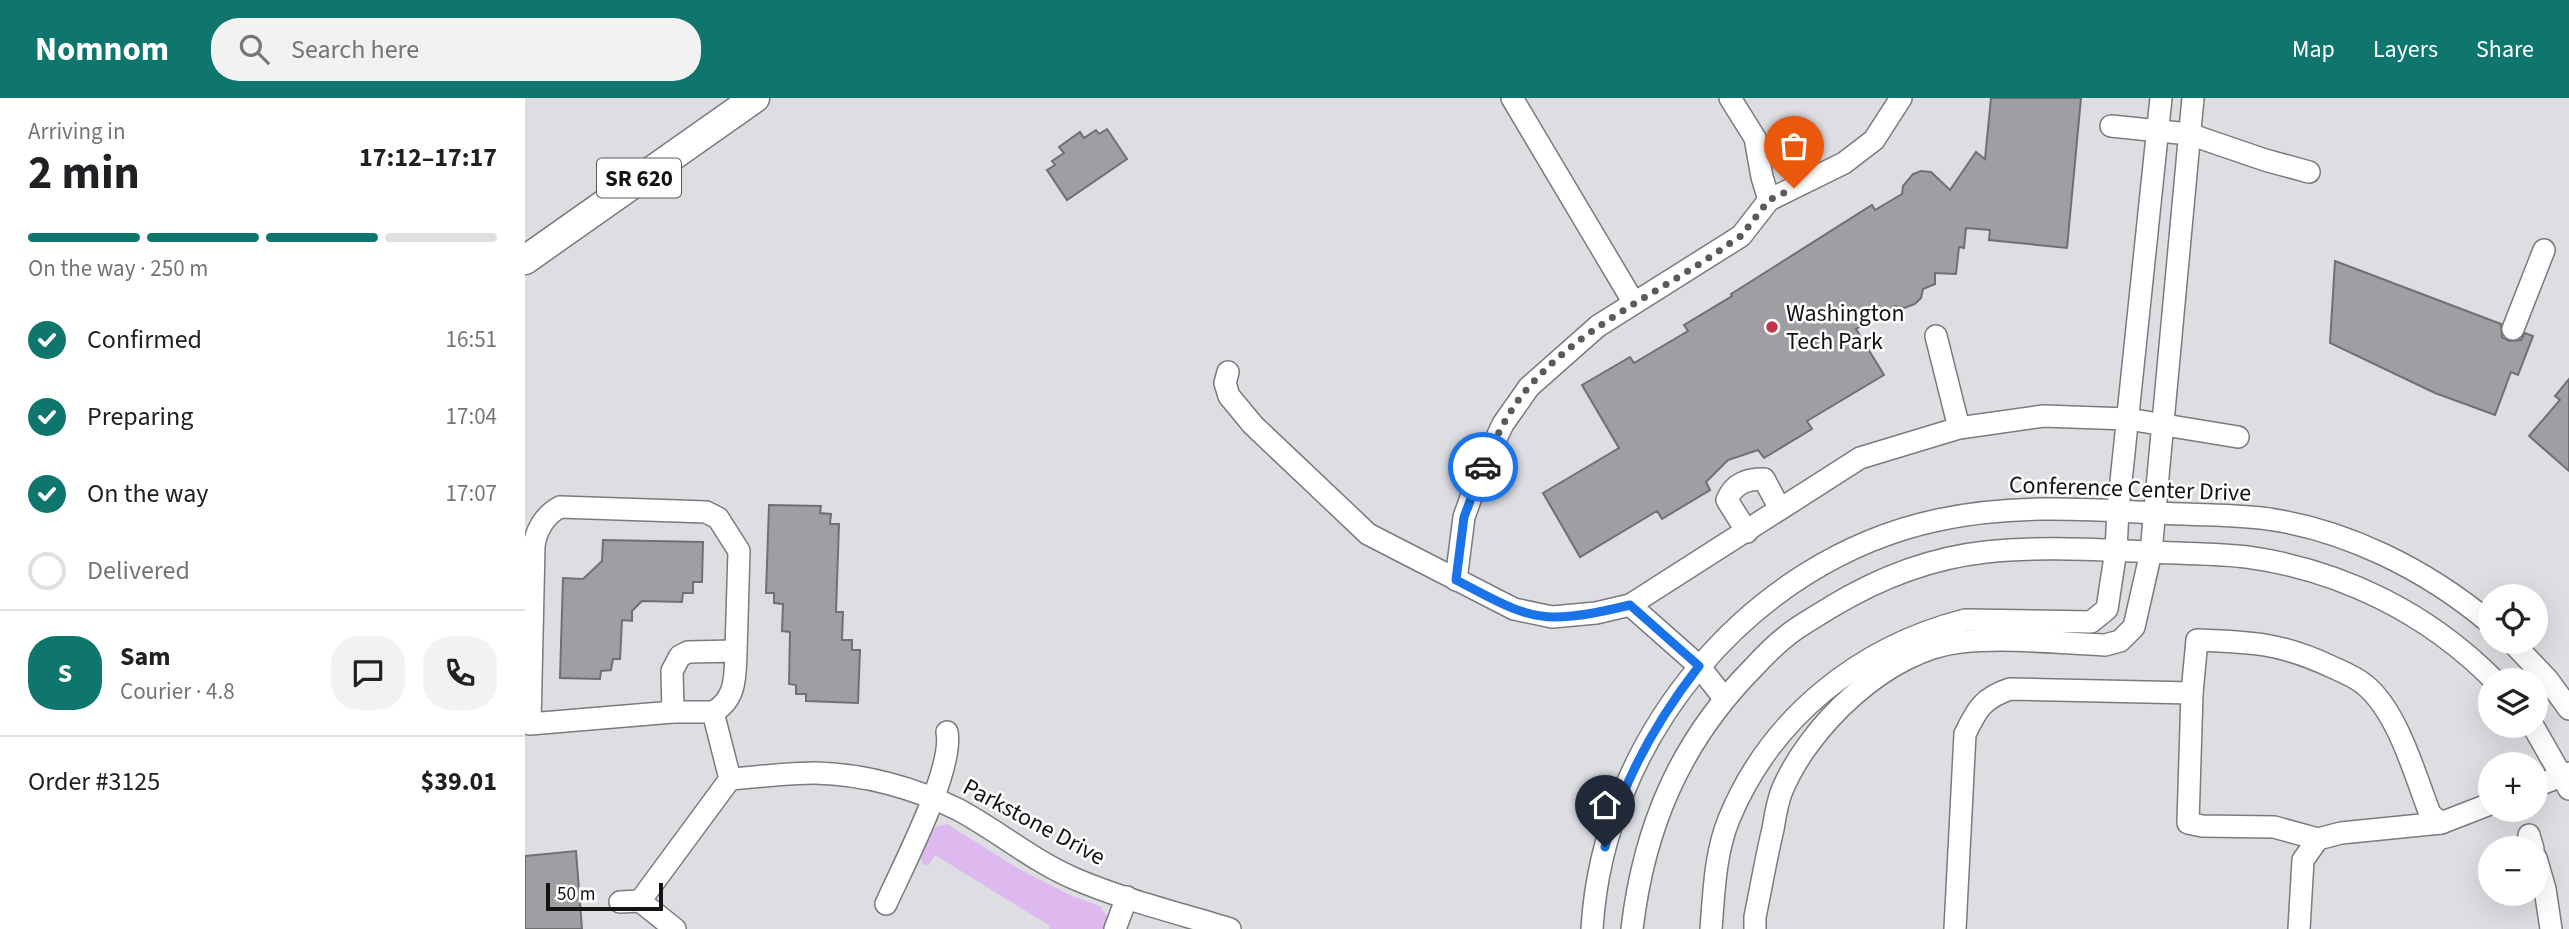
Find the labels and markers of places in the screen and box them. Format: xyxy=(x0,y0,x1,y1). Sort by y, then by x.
pin xyxy=(1764,116,1824,188)
place label: Washington Tech Park xyxy=(1786,296,1905,359)
marker: Washington Tech Park xyxy=(1764,319,1780,335)
pin xyxy=(1575,775,1635,847)

